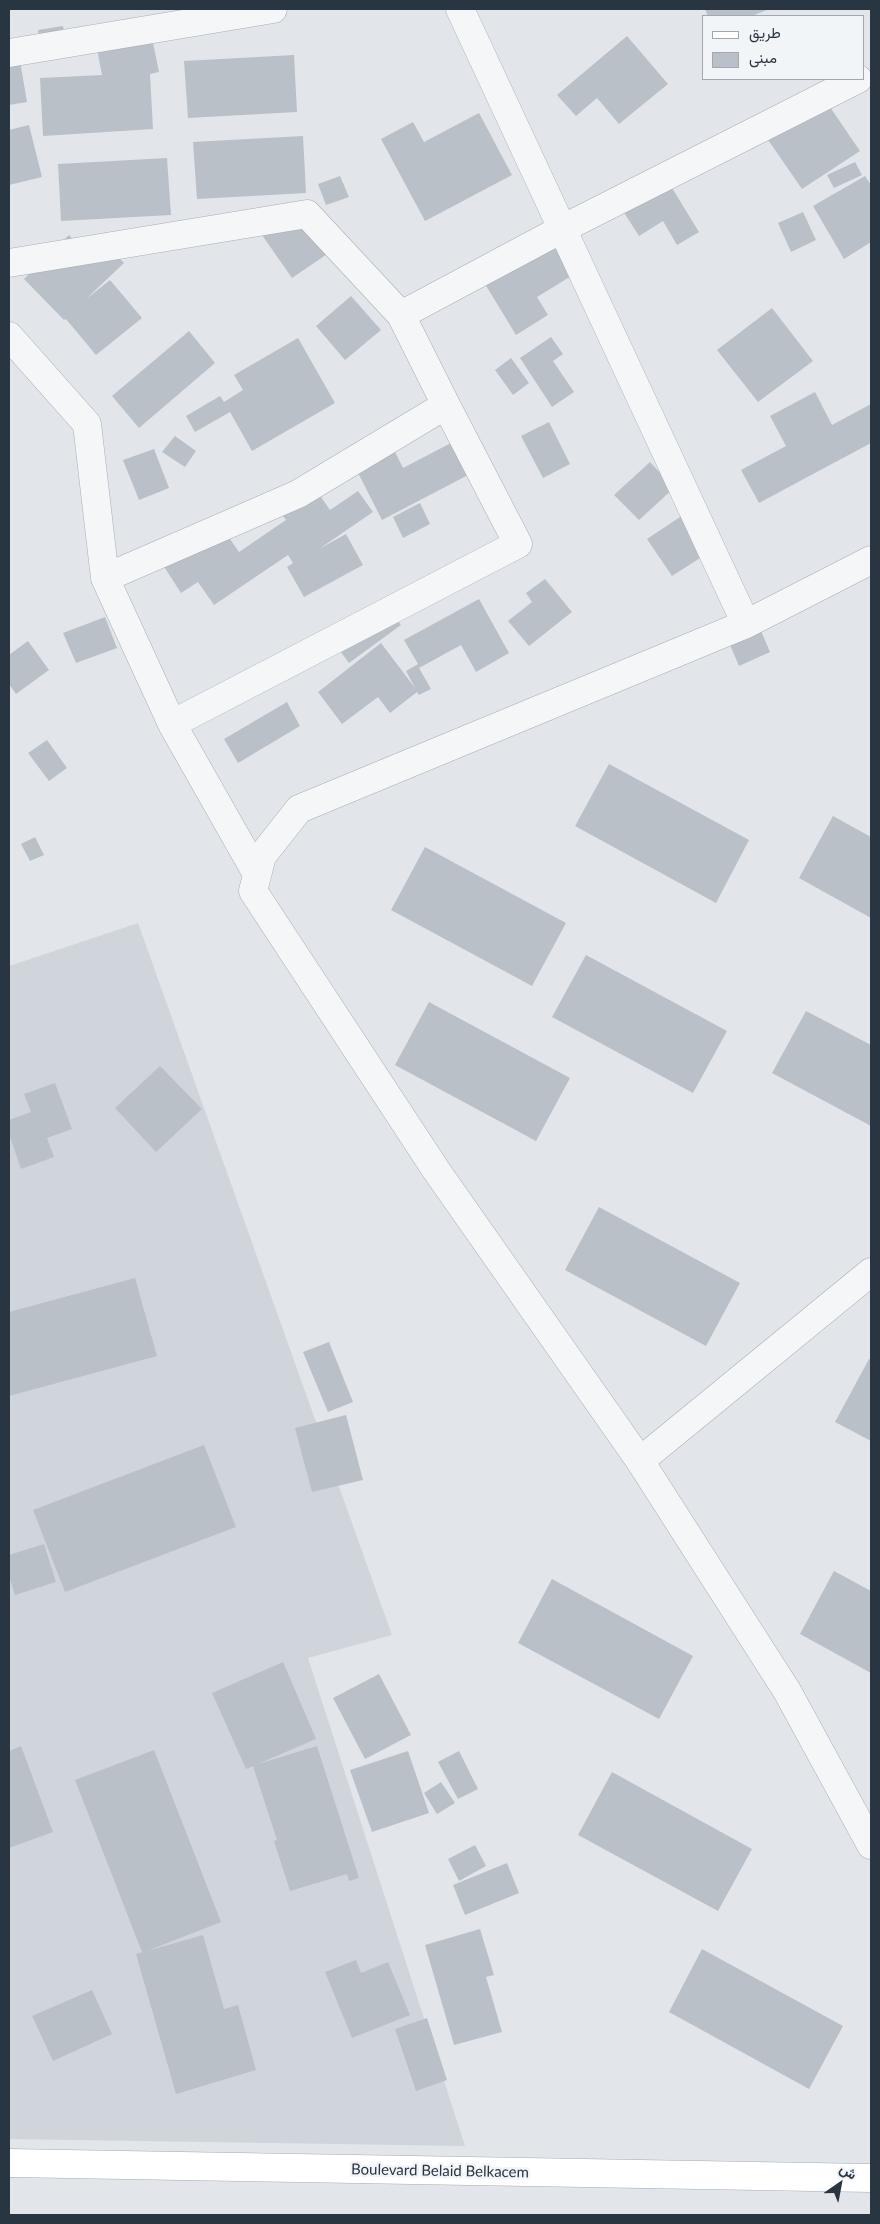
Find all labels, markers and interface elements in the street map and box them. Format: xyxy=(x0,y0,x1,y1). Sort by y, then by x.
legend xyxy=(702,15,865,80)
text: طريق xyxy=(749,23,781,41)
text: مبنى xyxy=(749,48,777,66)
north arrow xyxy=(815,2159,865,2209)
text: ش xyxy=(837,2159,860,2183)
street label: Boulevard Belaid Belkacem xyxy=(351,2160,529,2182)

